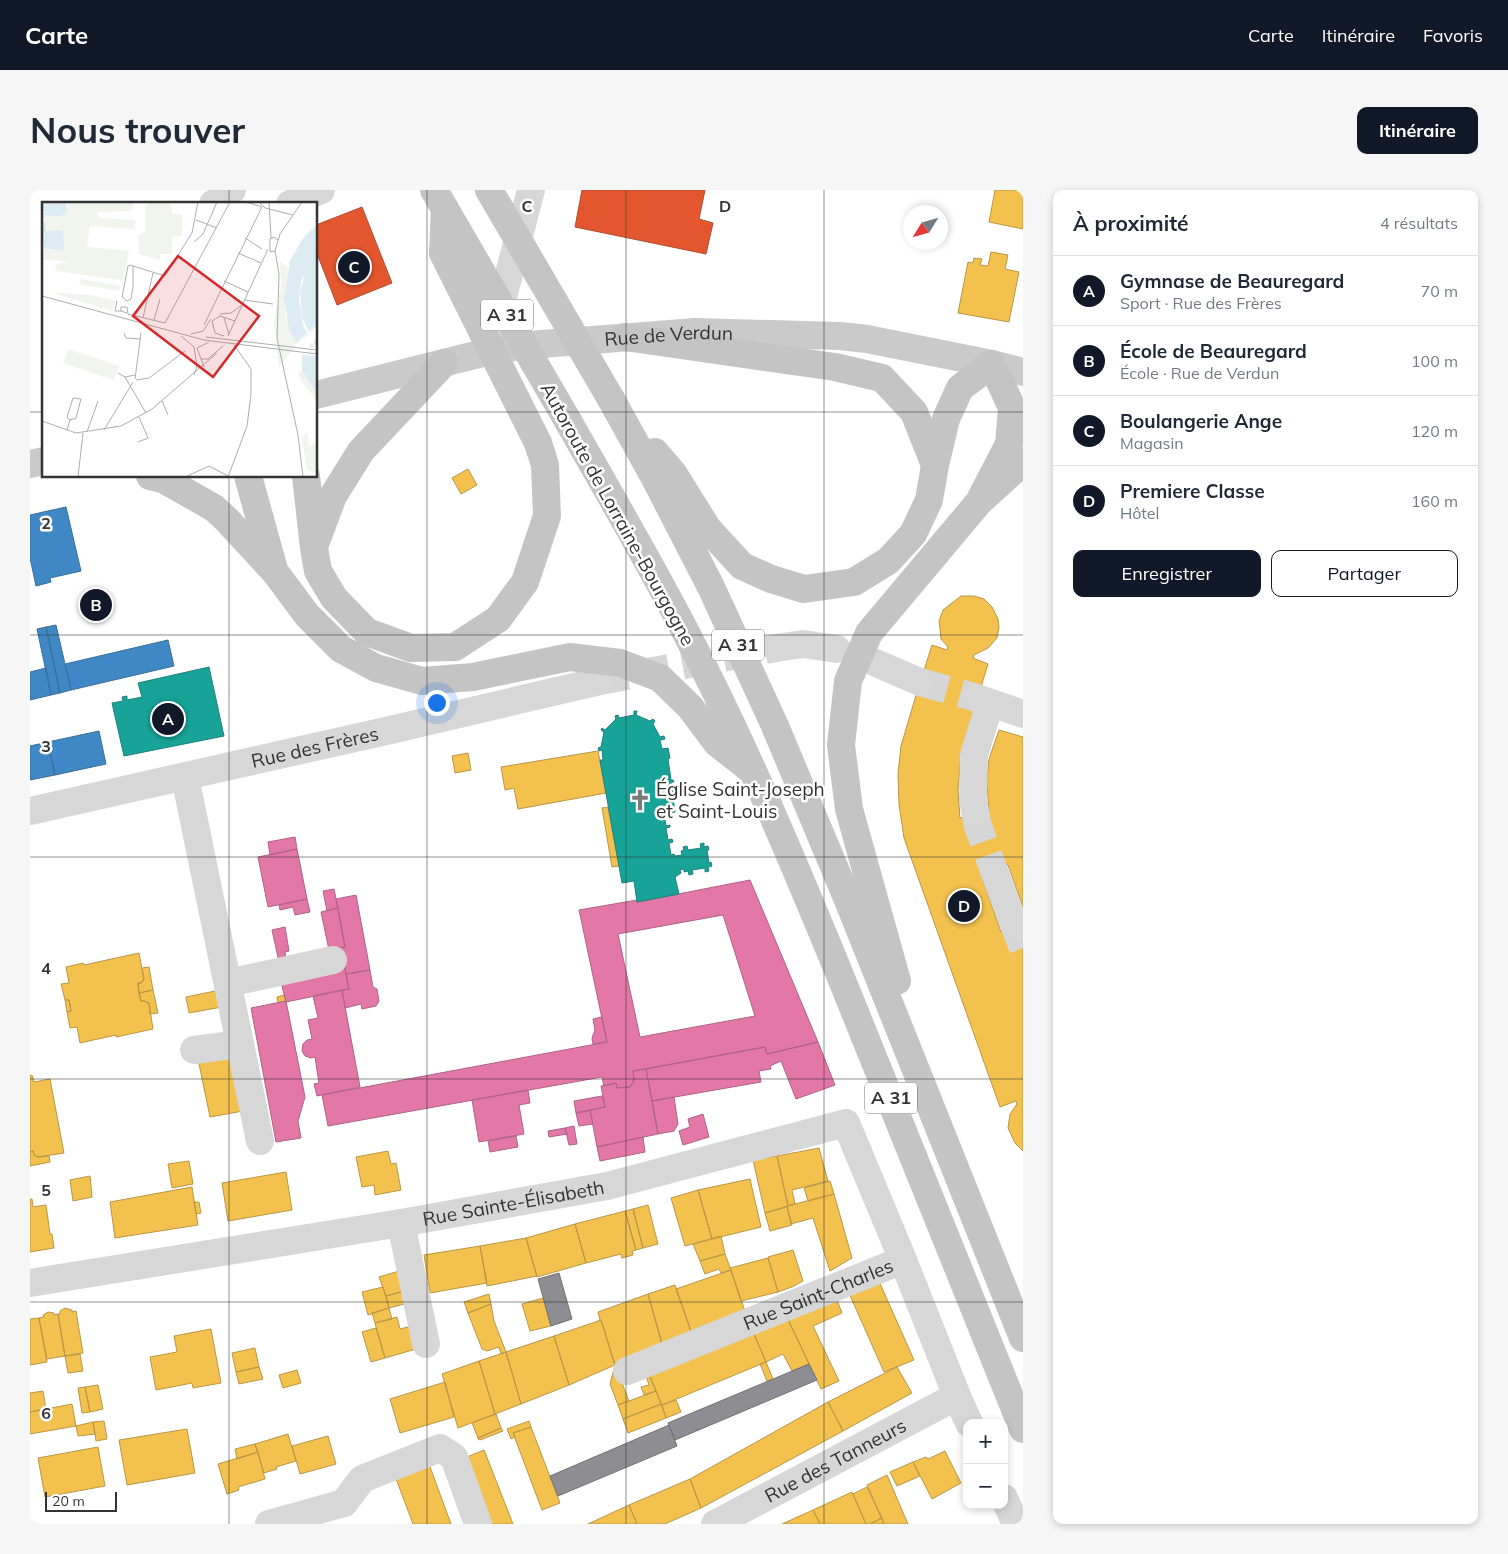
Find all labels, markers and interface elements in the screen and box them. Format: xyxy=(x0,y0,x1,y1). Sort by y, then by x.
text: Carte xyxy=(25,20,88,50)
text: Carte xyxy=(1248,24,1294,47)
text: Itinéraire xyxy=(1322,24,1395,47)
text: Favoris xyxy=(1423,24,1483,47)
button: Itinéraire xyxy=(1357,107,1478,154)
text: Nous trouver xyxy=(30,108,245,152)
text: C xyxy=(522,196,533,216)
text: D xyxy=(719,196,731,216)
inset map xyxy=(42,202,318,478)
north arrow xyxy=(903,205,948,250)
text: À proximité xyxy=(1073,210,1189,236)
text: 4 résultats xyxy=(1380,213,1458,233)
pin: C xyxy=(338,248,370,286)
text: Gymnase de Beauregard xyxy=(1120,269,1344,293)
text: A xyxy=(1083,281,1095,301)
text: 70 m xyxy=(1421,281,1458,301)
text: Sport · Rue des Frères xyxy=(1120,293,1282,313)
road number: A 31 xyxy=(481,300,533,330)
street label: Rue de Verdun xyxy=(603,320,733,351)
text: École de Beauregard xyxy=(1120,339,1307,363)
text: B xyxy=(1083,351,1095,371)
text: 100 m xyxy=(1411,351,1458,371)
text: École · Rue de Verdun xyxy=(1120,363,1279,383)
street label: Autoroute de Lorraine-Bourgogne xyxy=(536,378,700,650)
text: Boulangerie Ange xyxy=(1120,409,1282,433)
text: C xyxy=(1084,421,1094,441)
text: 120 m xyxy=(1411,421,1458,441)
text: Magasin xyxy=(1120,433,1184,453)
text: Premiere Classe xyxy=(1120,479,1265,503)
text: D xyxy=(1083,491,1095,511)
text: 160 m xyxy=(1411,491,1458,511)
text: Hôtel xyxy=(1120,503,1159,523)
text: 2 xyxy=(41,513,51,533)
button: Enregistrer xyxy=(1073,550,1261,597)
button: Partager xyxy=(1271,550,1458,597)
pin: B xyxy=(80,586,112,624)
road number: A 31 xyxy=(712,630,764,660)
your location xyxy=(424,690,450,716)
pin: A xyxy=(152,700,184,738)
street label: Rue des Frères xyxy=(249,721,381,773)
text: 3 xyxy=(41,736,51,756)
place label: Église Saint-Joseph et Saint-Louis xyxy=(656,777,825,823)
church icon: Église Saint-Joseph et Saint-Louis xyxy=(627,787,653,813)
pin: D xyxy=(948,887,980,925)
text: 4 xyxy=(41,958,51,978)
road number: A 31 xyxy=(865,1082,917,1114)
street label: Rue Sainte-Élisabeth xyxy=(421,1175,606,1231)
text: 5 xyxy=(41,1180,51,1200)
street label: Rue Saint-Charles xyxy=(740,1253,897,1335)
text: 6 xyxy=(41,1403,51,1423)
street label: Rue des Tanneurs xyxy=(760,1413,910,1508)
map controls xyxy=(963,1419,1008,1509)
button: + xyxy=(963,1419,1008,1464)
button: − xyxy=(963,1464,1008,1509)
scale bar xyxy=(45,1489,118,1512)
text: 20 m xyxy=(52,1492,85,1510)

